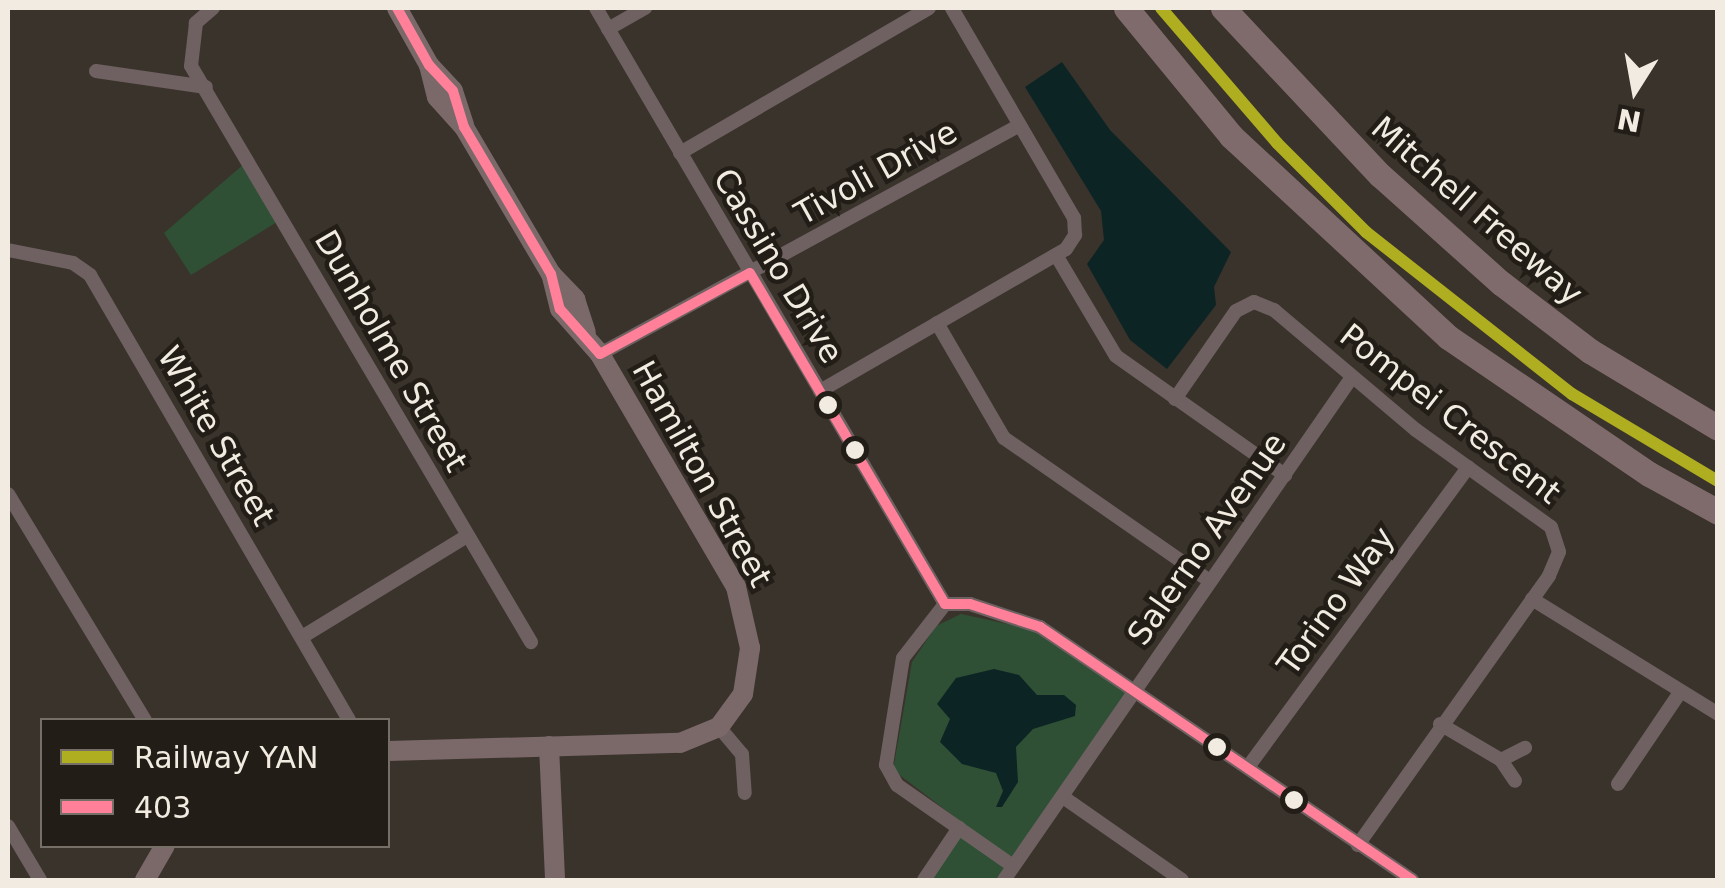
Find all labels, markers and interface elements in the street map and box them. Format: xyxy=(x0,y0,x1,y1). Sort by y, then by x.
north arrow xyxy=(1585,40,1685,140)
text: N xyxy=(1615,102,1644,138)
street label: Mitchell Freeway xyxy=(1364,109,1590,313)
street label: Tivoli Drive xyxy=(788,113,964,233)
street label: Cassino Drive xyxy=(705,162,851,370)
street label: Dunholme Street xyxy=(306,224,476,478)
street label: Pompei Crescent xyxy=(1332,316,1568,512)
street label: White Street xyxy=(149,340,283,532)
street label: Hamilton Street xyxy=(624,354,780,594)
unlabelled marker xyxy=(818,395,838,415)
street label: Salerno Avenue xyxy=(1120,426,1294,652)
unlabelled marker xyxy=(845,440,865,460)
street label: Torino Way xyxy=(1269,519,1403,683)
legend xyxy=(40,718,390,848)
unlabelled marker xyxy=(1207,737,1227,757)
text: Railway YAN xyxy=(134,740,318,775)
text: 403 xyxy=(134,790,191,825)
unlabelled marker xyxy=(1284,790,1304,810)

